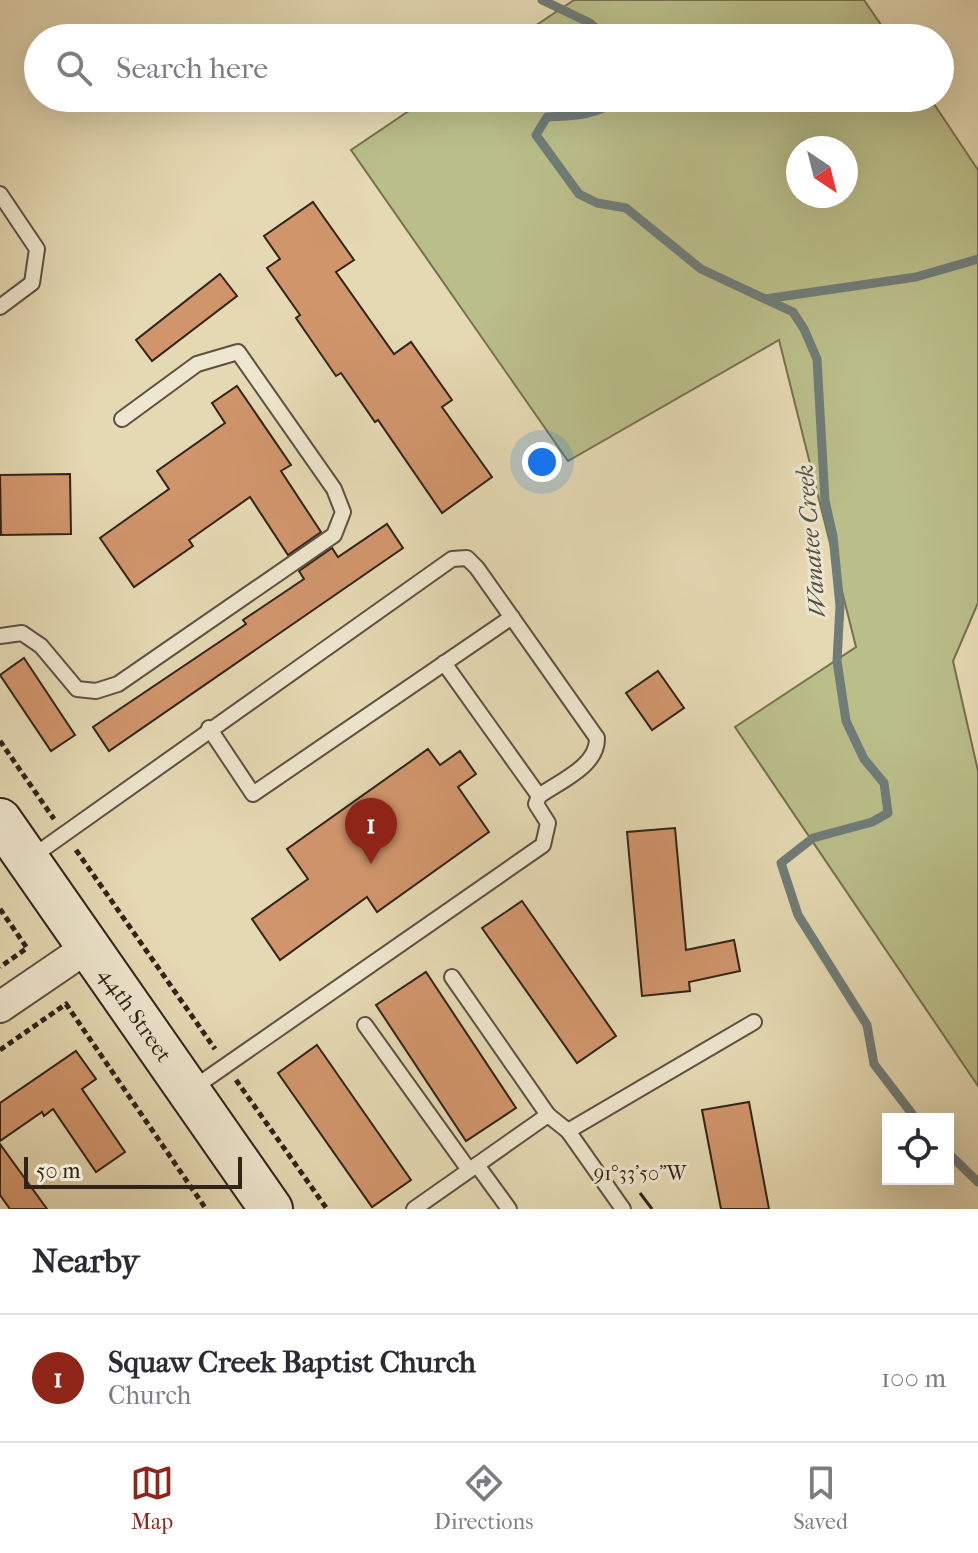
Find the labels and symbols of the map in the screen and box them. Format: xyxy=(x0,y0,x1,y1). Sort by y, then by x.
north arrow xyxy=(786,136,858,208)
your location xyxy=(522,442,562,482)
water label: Wanatee Creek xyxy=(790,463,832,619)
pin: 1 xyxy=(345,798,397,864)
street label: 44th Street xyxy=(93,963,177,1067)
scale bar xyxy=(24,1153,242,1189)
text: 91°33'50"W xyxy=(594,1162,688,1185)

